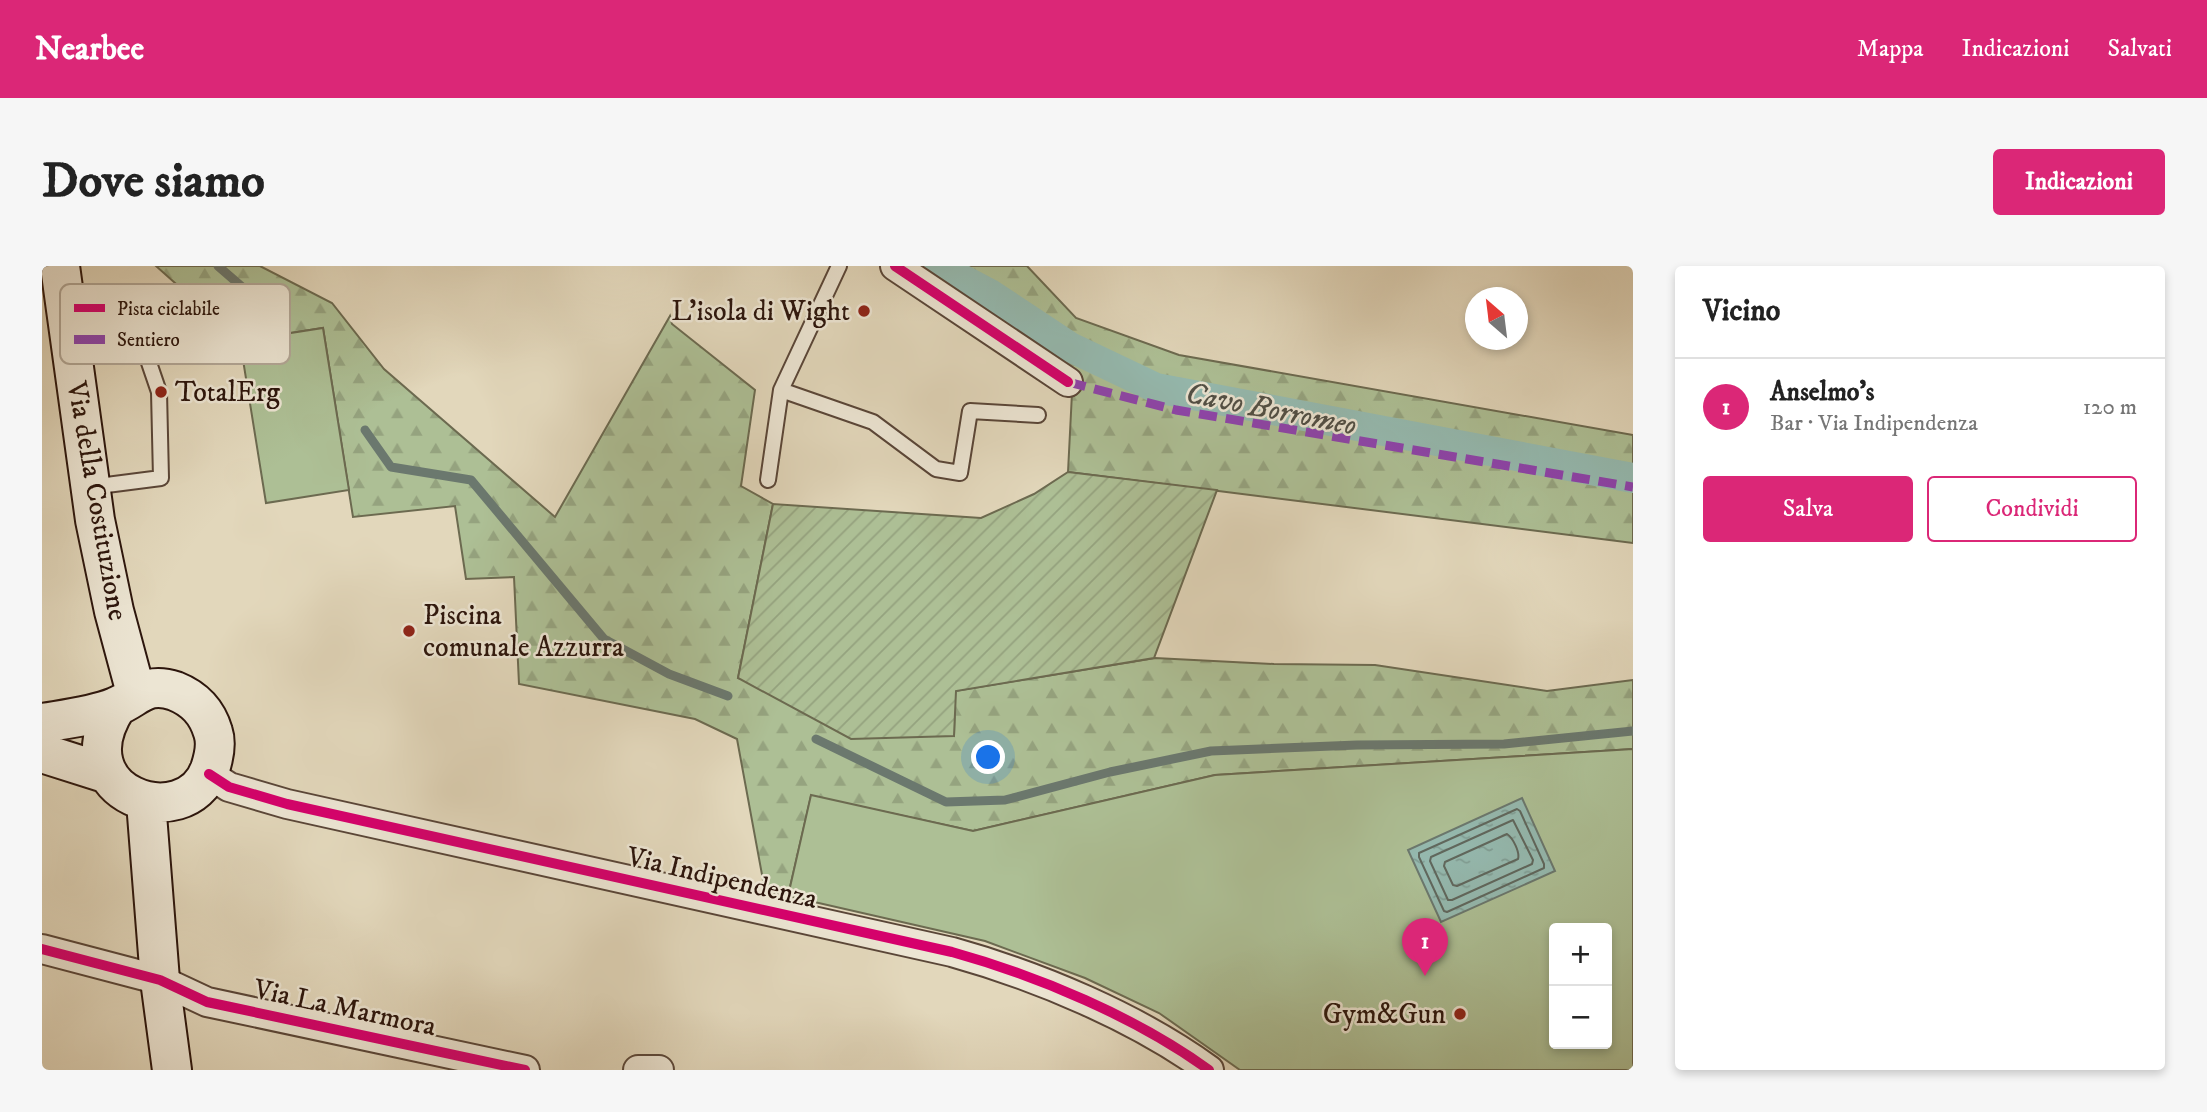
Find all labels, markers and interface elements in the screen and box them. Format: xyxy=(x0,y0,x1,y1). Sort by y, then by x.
text: Nearbee xyxy=(35,29,144,70)
text: Mappa xyxy=(1857,34,1924,64)
text: Indicazioni xyxy=(1962,34,2070,64)
text: Salvati xyxy=(2108,34,2172,64)
button: Indicazioni xyxy=(1993,149,2165,215)
text: Dove siamo xyxy=(42,151,265,213)
legend xyxy=(60,284,290,364)
north arrow xyxy=(1465,287,1528,350)
text: Vicino xyxy=(1703,293,1780,330)
place label: L'isola di Wight xyxy=(671,294,850,329)
text: Pista ciclabile xyxy=(117,298,220,321)
marker: L'isola di Wight xyxy=(856,303,872,319)
text: Sentiero xyxy=(117,329,180,352)
place label: TotalErg xyxy=(175,375,280,410)
water label: Cavo Borromeo xyxy=(1182,375,1360,445)
text: Anselmo's xyxy=(1770,376,1874,409)
street label: Via della Costituzione xyxy=(59,378,135,623)
marker: TotalErg xyxy=(153,384,169,400)
text: 1 xyxy=(1722,393,1730,422)
text: 120 m xyxy=(2083,393,2137,422)
text: Bar · Via Indipendenza xyxy=(1770,409,1978,438)
button: Salva xyxy=(1703,476,1913,542)
button: Condividi xyxy=(1927,476,2137,542)
place label: Piscina comunale Azzurra xyxy=(423,598,624,665)
marker: Piscina comunale Azzurra xyxy=(401,623,417,639)
your location xyxy=(971,740,1005,774)
street label: Via Indipendenza xyxy=(622,839,821,917)
pin: 1 xyxy=(1402,918,1448,976)
map controls xyxy=(1549,923,1612,1049)
button: + xyxy=(1549,923,1612,986)
street label: Via La Marmora xyxy=(250,971,439,1044)
button: − xyxy=(1549,986,1612,1049)
place label: Gym&Gun xyxy=(1323,997,1446,1032)
marker: Gym&Gun xyxy=(1452,1006,1468,1022)

